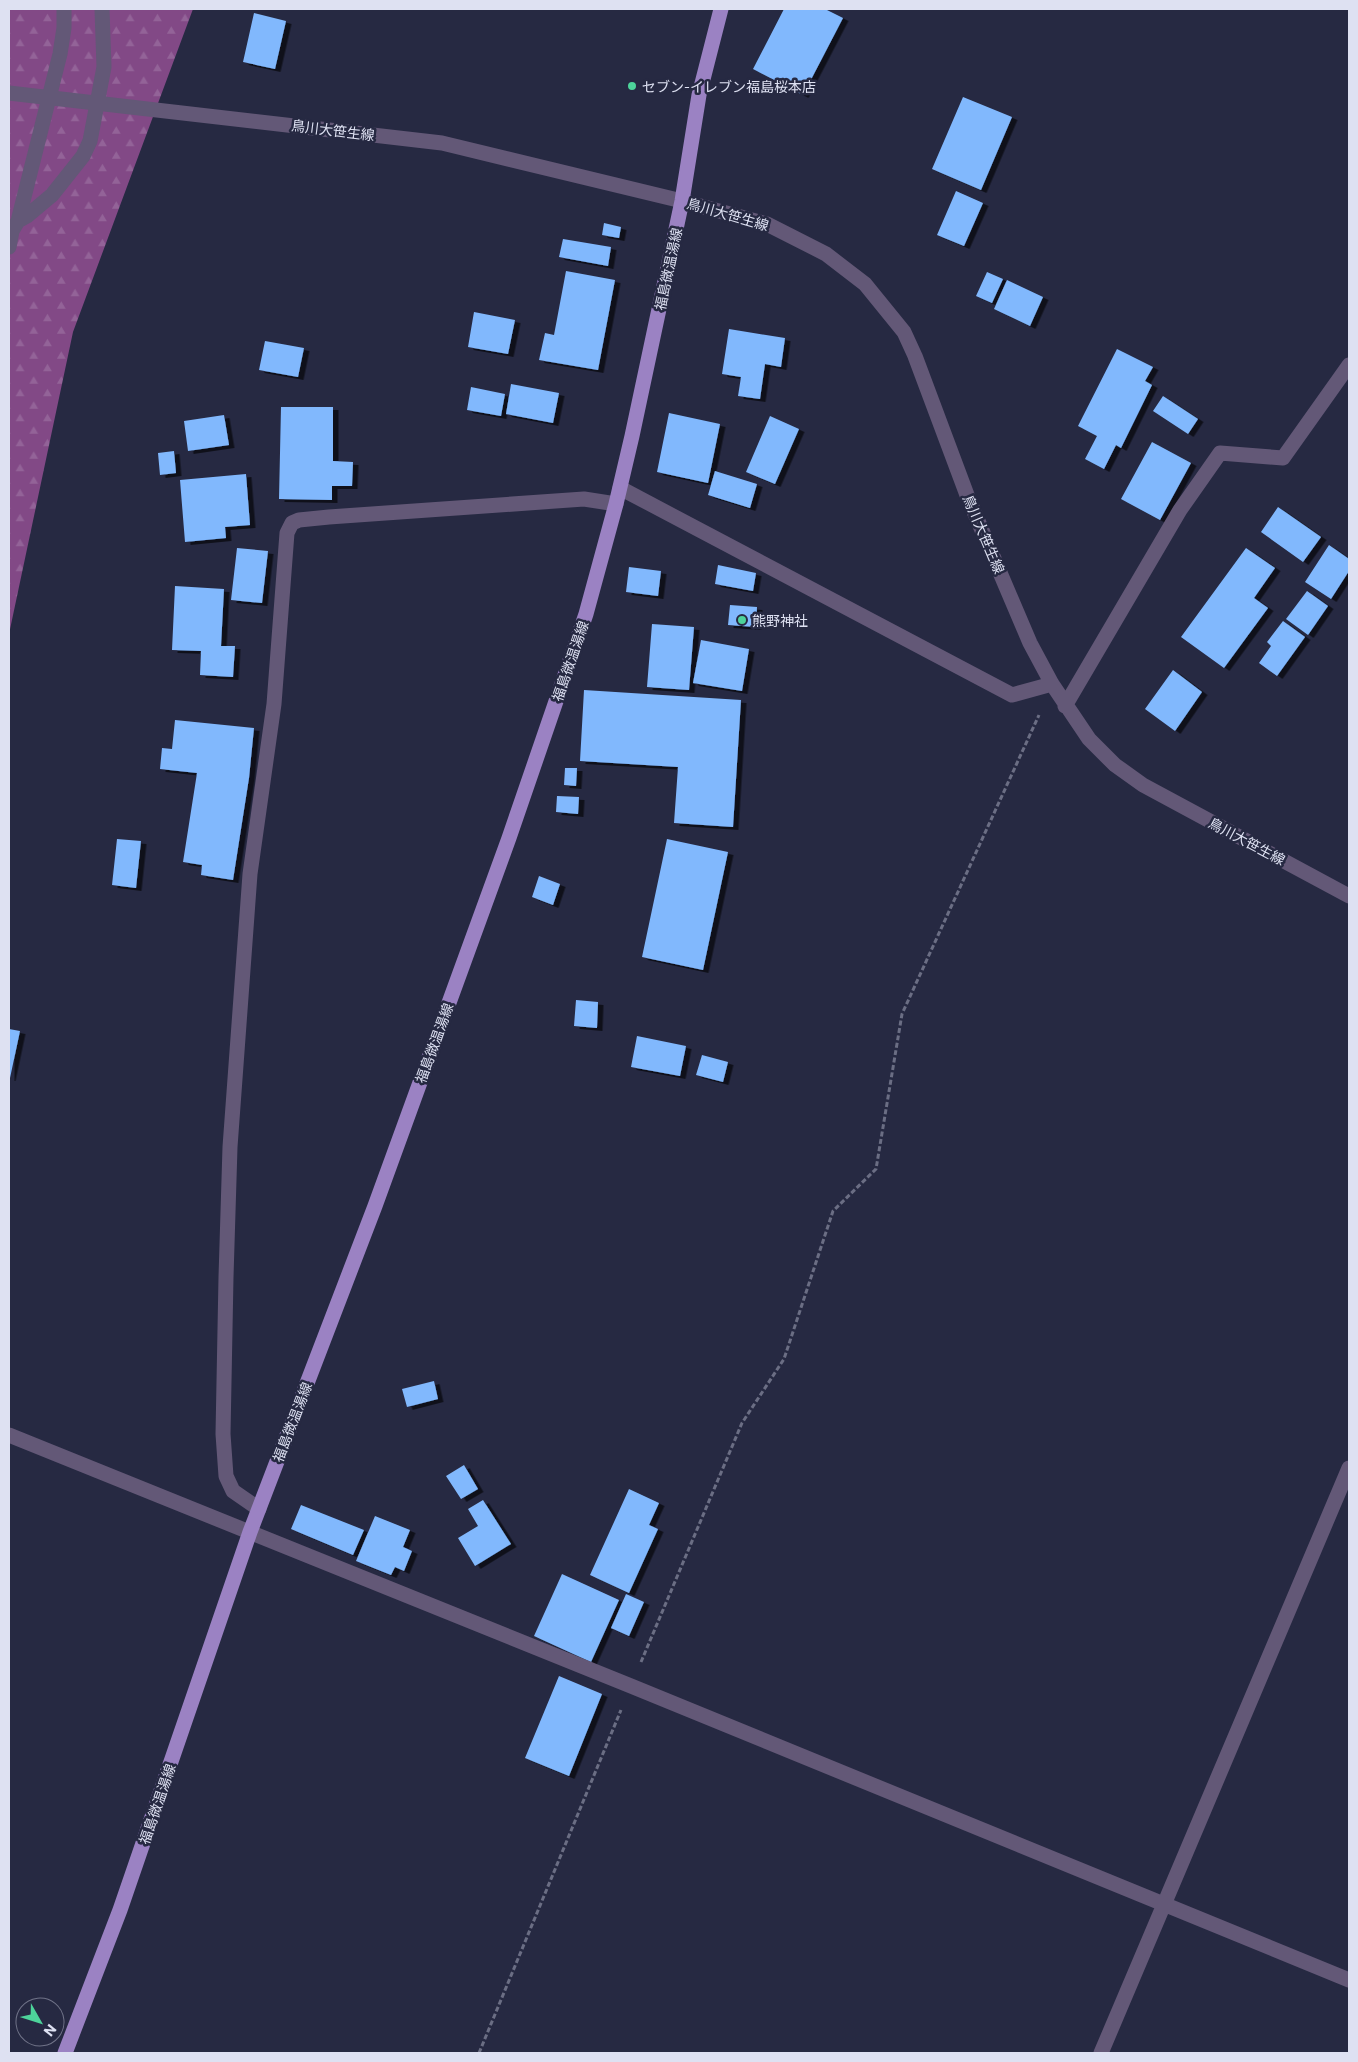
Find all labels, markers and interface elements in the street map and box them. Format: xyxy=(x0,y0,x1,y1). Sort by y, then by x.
place label: セブン-イレブン福島桜本店 xyxy=(642,78,816,95)
marker: セブン-イレブン福島桜本店 xyxy=(626,80,638,92)
street label: 鳥川大笹生線 xyxy=(290,116,376,144)
street label: 鳥川大笹生線 xyxy=(685,194,771,234)
street label: 福島微温湯線 xyxy=(651,226,685,312)
street label: 鳥川大笹生線 xyxy=(960,492,1008,576)
place label: 熊野神社 xyxy=(752,612,808,629)
marker: 熊野神社 xyxy=(736,614,748,626)
street label: 福島微温湯線 xyxy=(548,619,592,703)
street label: 鳥川大笹生線 xyxy=(1206,814,1288,868)
street label: 福島微温湯線 xyxy=(412,1001,456,1085)
street label: 福島微温湯線 xyxy=(269,1380,315,1464)
street label: 福島微温湯線 xyxy=(135,1762,179,1846)
north arrow xyxy=(15,1997,65,2047)
text: N xyxy=(41,2021,60,2040)

